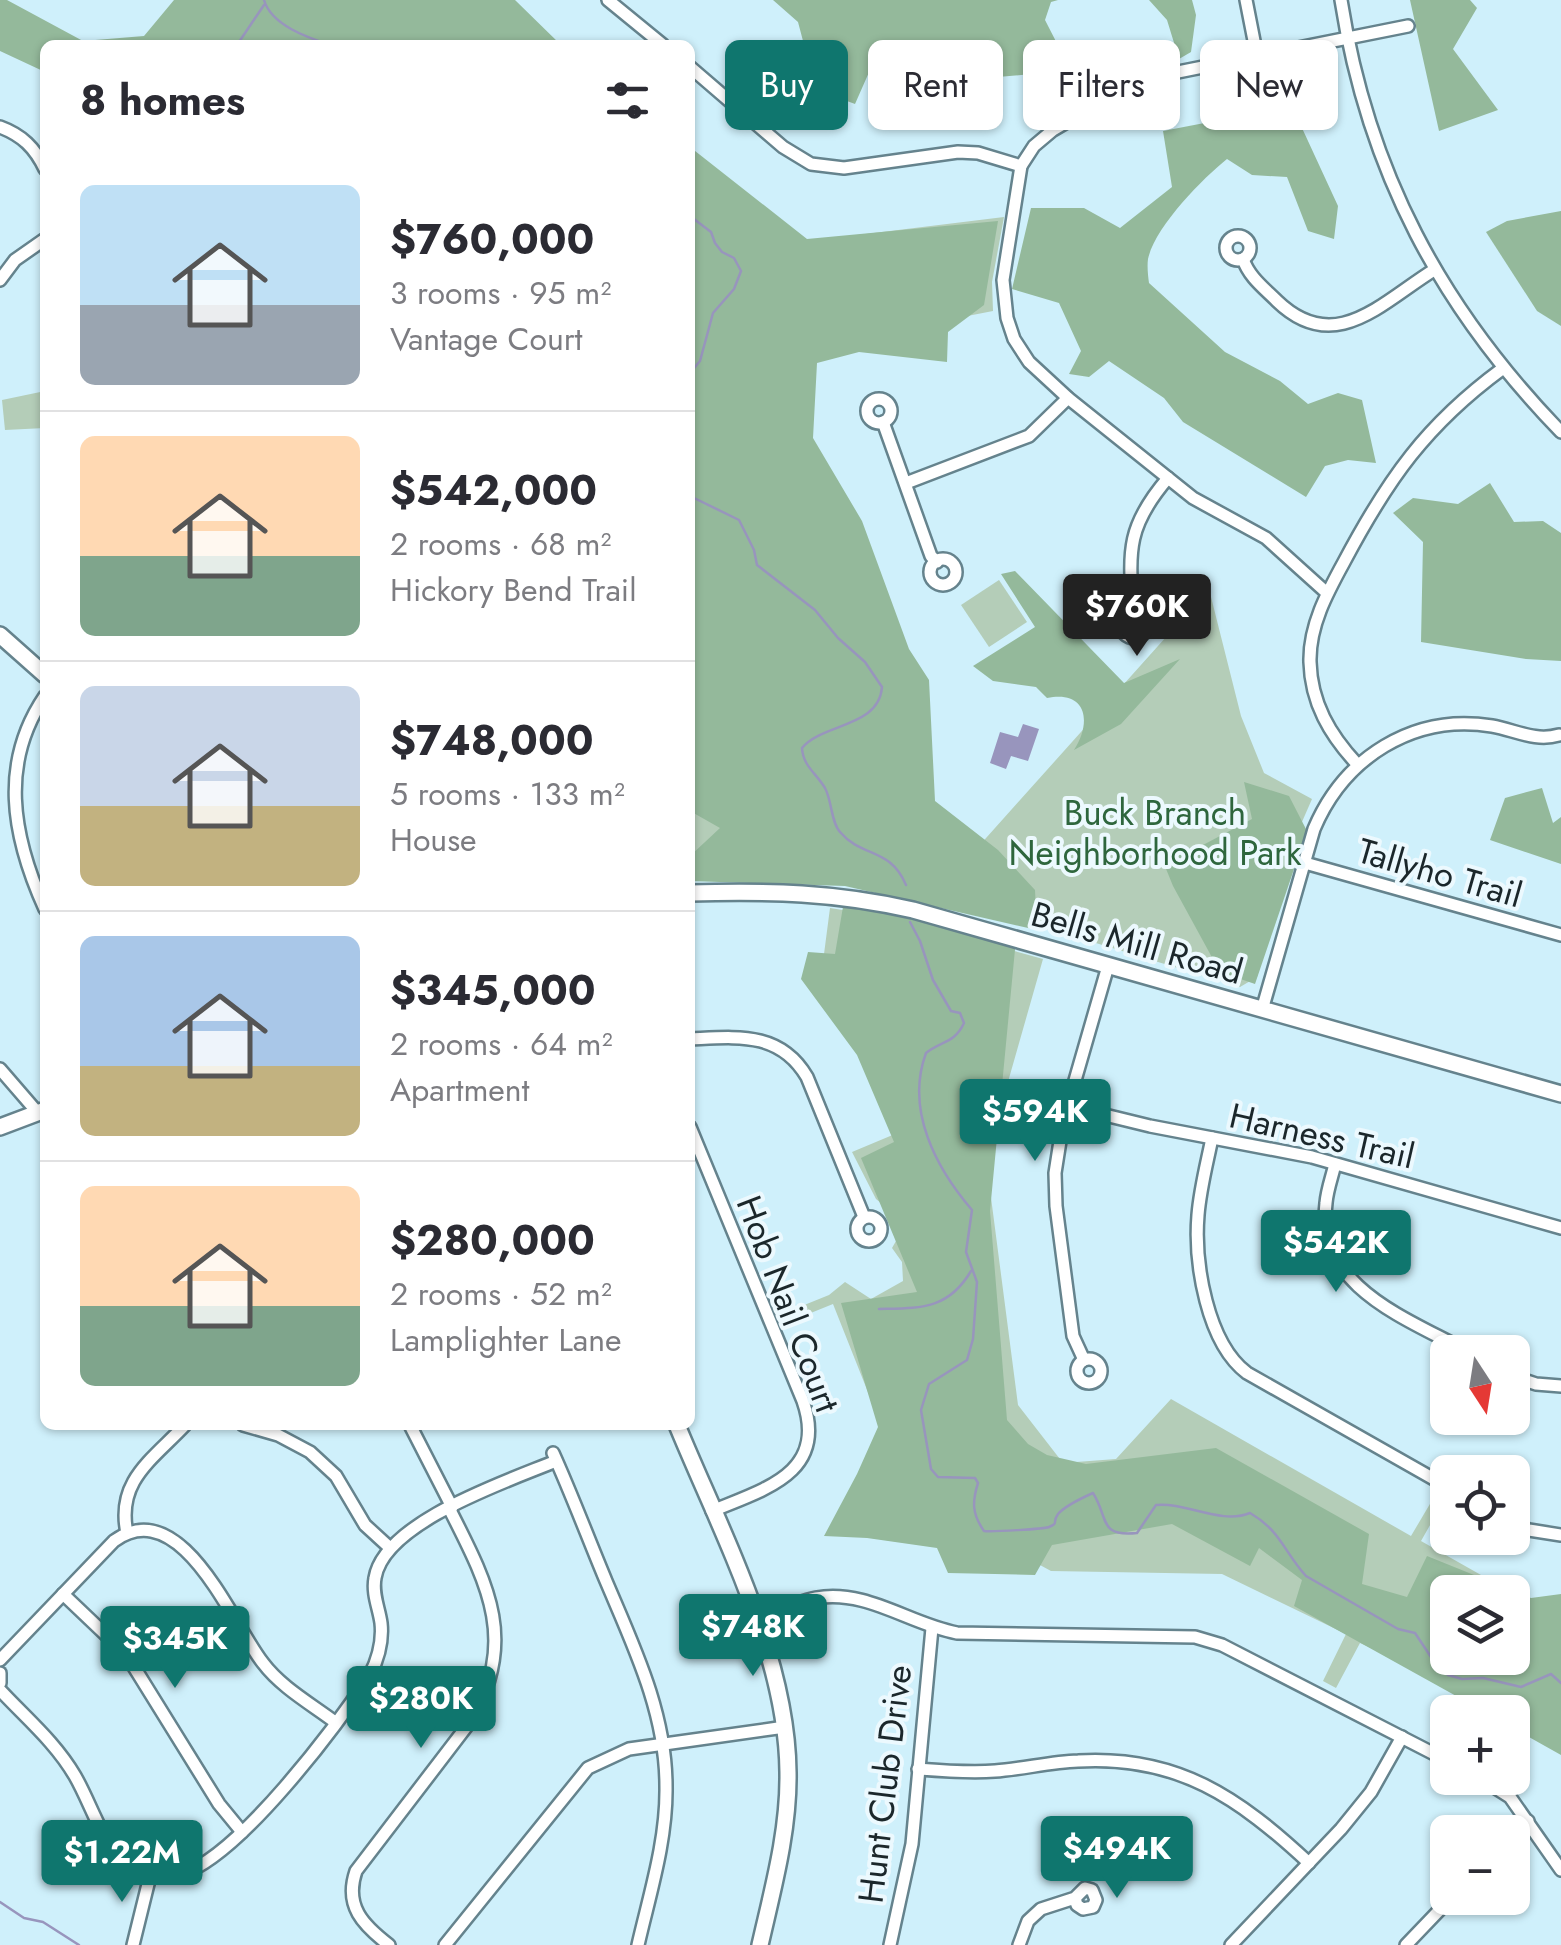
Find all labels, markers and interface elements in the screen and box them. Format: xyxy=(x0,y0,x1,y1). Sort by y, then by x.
chip: Buy xyxy=(725,40,848,130)
chip: Rent xyxy=(868,40,1003,130)
chip: Filters xyxy=(1023,40,1180,130)
chip: New xyxy=(1200,40,1338,130)
text: 8 homes xyxy=(80,70,245,131)
icon: filters xyxy=(600,73,655,128)
text: $760,000 xyxy=(390,209,594,270)
icon: home xyxy=(160,225,280,345)
text: 3 rooms · 95 m² xyxy=(390,270,611,316)
text: Vantage Court xyxy=(390,316,582,362)
text: $542,000 xyxy=(390,460,597,521)
icon: home xyxy=(160,476,280,596)
text: 2 rooms · 68 m² xyxy=(390,521,611,567)
text: Hickory Bend Trail xyxy=(390,567,637,613)
pin: $760K xyxy=(1067,574,1207,659)
text: $760K xyxy=(1085,583,1189,629)
text: $748,000 xyxy=(390,710,594,771)
icon: home xyxy=(160,726,280,846)
text: 5 rooms · 133 m² xyxy=(390,771,625,817)
park label: Buck Branch Neighborhood Park xyxy=(1008,788,1302,878)
text: House xyxy=(390,817,477,863)
street label: Tallyho Trail xyxy=(1352,826,1528,920)
street label: Bells Mill Road xyxy=(1025,889,1249,997)
text: $345,000 xyxy=(390,960,596,1021)
icon: home xyxy=(160,976,280,1096)
text: 2 rooms · 64 m² xyxy=(390,1021,613,1067)
text: Apartment xyxy=(390,1067,529,1113)
pin: $594K xyxy=(965,1079,1105,1164)
text: $594K xyxy=(982,1088,1088,1134)
street label: Harness Trail xyxy=(1225,1090,1419,1182)
street label: Hob Nail Court xyxy=(724,1189,852,1420)
text: $280,000 xyxy=(390,1210,595,1271)
pin: $542K xyxy=(1266,1210,1406,1295)
text: $542K xyxy=(1283,1219,1389,1265)
icon: home xyxy=(160,1226,280,1346)
text: 2 rooms · 52 m² xyxy=(390,1271,612,1317)
text: Lamplighter Lane xyxy=(390,1317,622,1363)
north arrow xyxy=(1430,1335,1530,1435)
map controls xyxy=(1430,1335,1530,1915)
button: locate xyxy=(1430,1455,1530,1555)
button: layers xyxy=(1430,1575,1530,1675)
pin: $748K xyxy=(683,1594,823,1679)
text: $748K xyxy=(701,1603,805,1649)
pin: $345K xyxy=(105,1606,245,1691)
text: $345K xyxy=(122,1615,228,1661)
street label: Hunt Club Drive xyxy=(846,1662,924,1906)
pin: $280K xyxy=(351,1666,491,1751)
text: $280K xyxy=(369,1675,473,1721)
button: + xyxy=(1430,1695,1530,1795)
button: − xyxy=(1430,1815,1530,1915)
pin: $494K xyxy=(1047,1816,1187,1901)
pin: $1.22M xyxy=(41,1820,203,1905)
text: $494K xyxy=(1063,1825,1171,1871)
text: $1.22M xyxy=(64,1829,181,1875)

